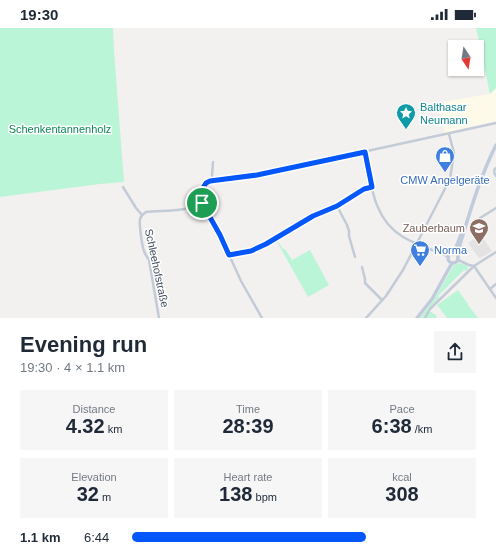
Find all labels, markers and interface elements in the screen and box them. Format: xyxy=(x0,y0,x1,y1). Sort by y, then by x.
text: 19:30 xyxy=(20,6,58,23)
north arrow xyxy=(448,40,484,76)
map controls xyxy=(448,40,484,76)
place label: Balthasar Neumann xyxy=(420,101,468,126)
place icon: Balthasar Neumann xyxy=(395,102,417,130)
park label: Schenkentannenholz xyxy=(9,123,111,135)
shop icon: CMW Angelgeräte xyxy=(434,145,456,173)
place label: CMW Angelgeräte xyxy=(400,174,490,186)
pin xyxy=(185,186,219,220)
icon: arrive xyxy=(191,192,213,214)
school or university icon: Zauberbaum xyxy=(468,217,490,245)
place label: Zauberbaum xyxy=(403,222,465,234)
street label: Schleehofstraße xyxy=(143,228,171,308)
supermarket icon: Norma xyxy=(409,239,431,267)
place label: Norma xyxy=(434,244,468,256)
button: share xyxy=(434,331,476,373)
text: Evening run xyxy=(20,332,147,357)
text: 19:30 · 4 × 1.1 km xyxy=(20,360,125,375)
text: Distance xyxy=(73,403,115,415)
text: Time xyxy=(236,403,260,415)
text: Pace xyxy=(389,403,415,415)
text: 4.32 xyxy=(66,415,105,437)
text: 28:39 xyxy=(222,415,274,437)
text: 6:38 xyxy=(372,415,412,437)
text: km xyxy=(105,423,122,435)
text: /km xyxy=(412,423,432,435)
text: Elevation xyxy=(71,471,117,483)
text: Heart rate xyxy=(224,471,272,483)
text: kcal xyxy=(392,471,412,483)
text: 32 xyxy=(77,483,99,505)
text: 138 xyxy=(219,483,252,505)
text: 308 xyxy=(385,483,419,505)
text: m xyxy=(99,491,111,503)
text: bpm xyxy=(252,491,277,503)
text: 1.1 km xyxy=(20,530,60,545)
text: 6:44 xyxy=(84,530,109,545)

